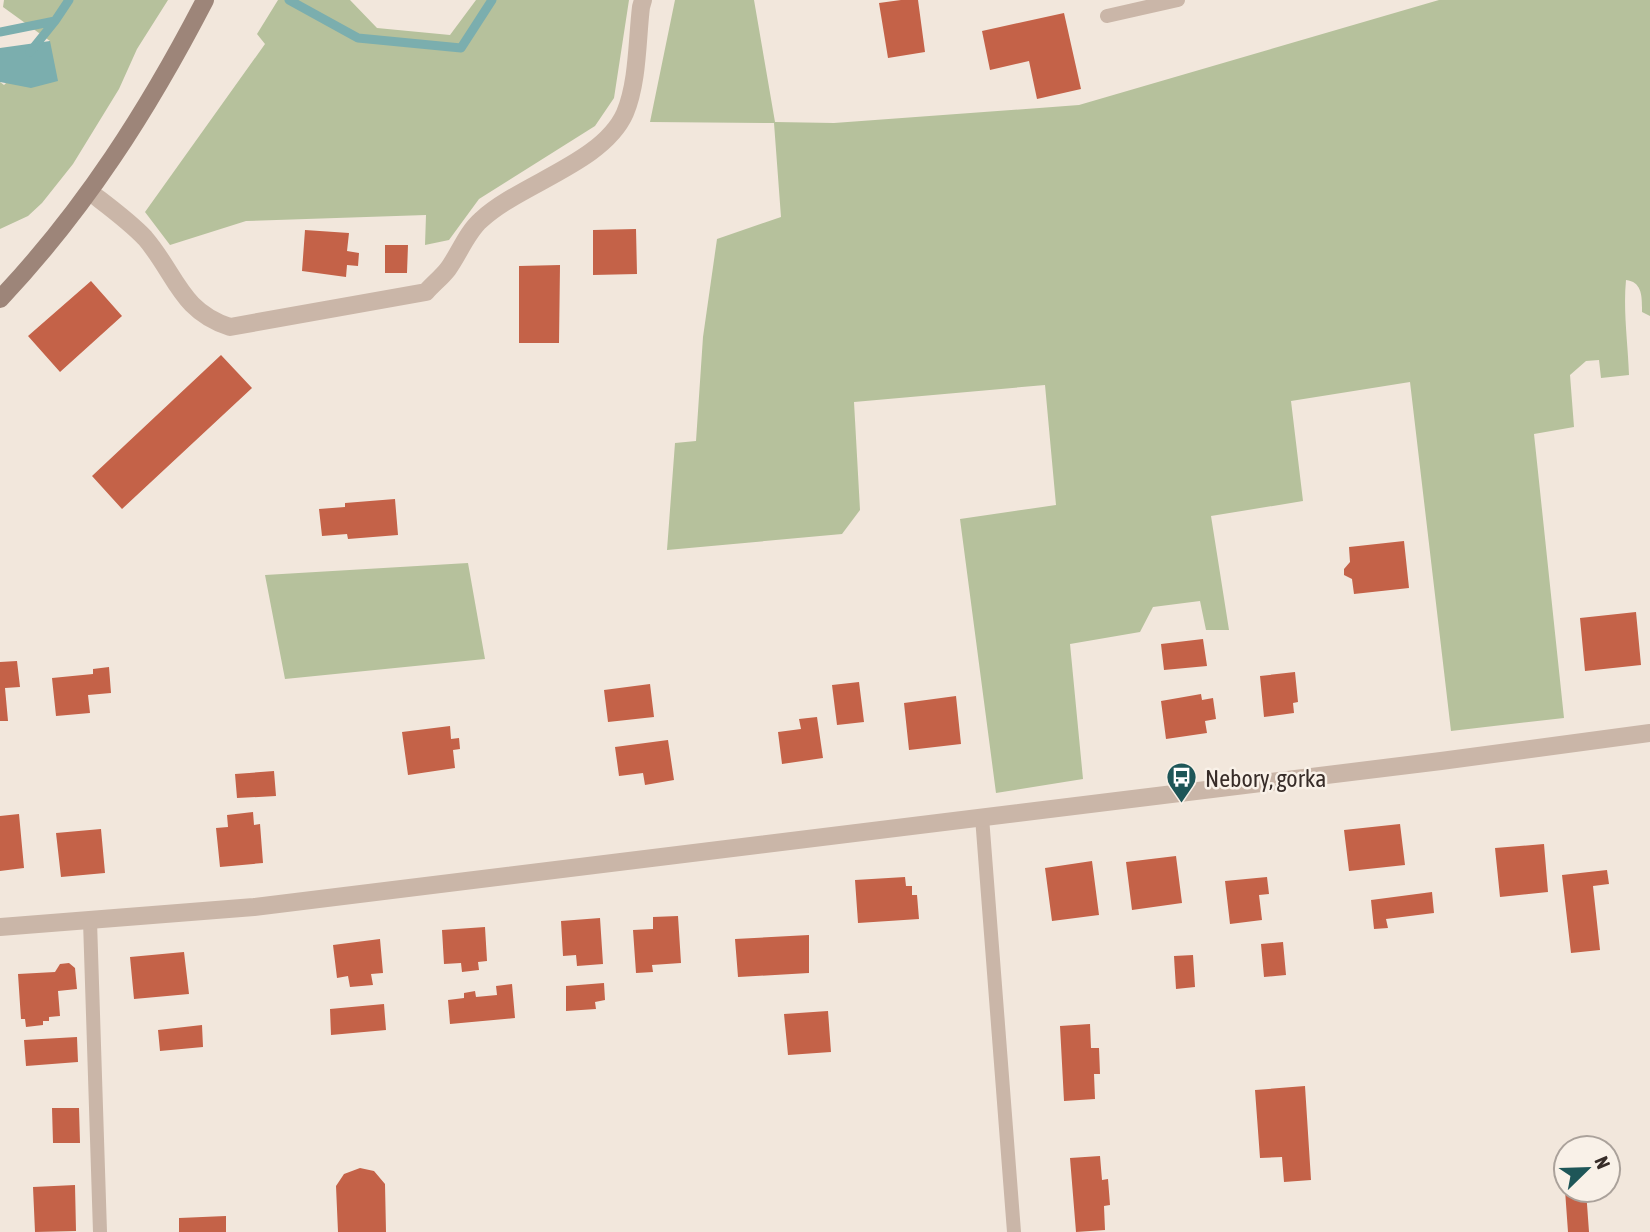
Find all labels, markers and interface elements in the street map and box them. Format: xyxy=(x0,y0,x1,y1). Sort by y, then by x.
bus stop icon: Nebory, gorka xyxy=(1165,761,1199,805)
place label: Nebory, gorka xyxy=(1205,765,1326,792)
north arrow xyxy=(1552,1134,1622,1204)
text: N xyxy=(1590,1153,1615,1172)

